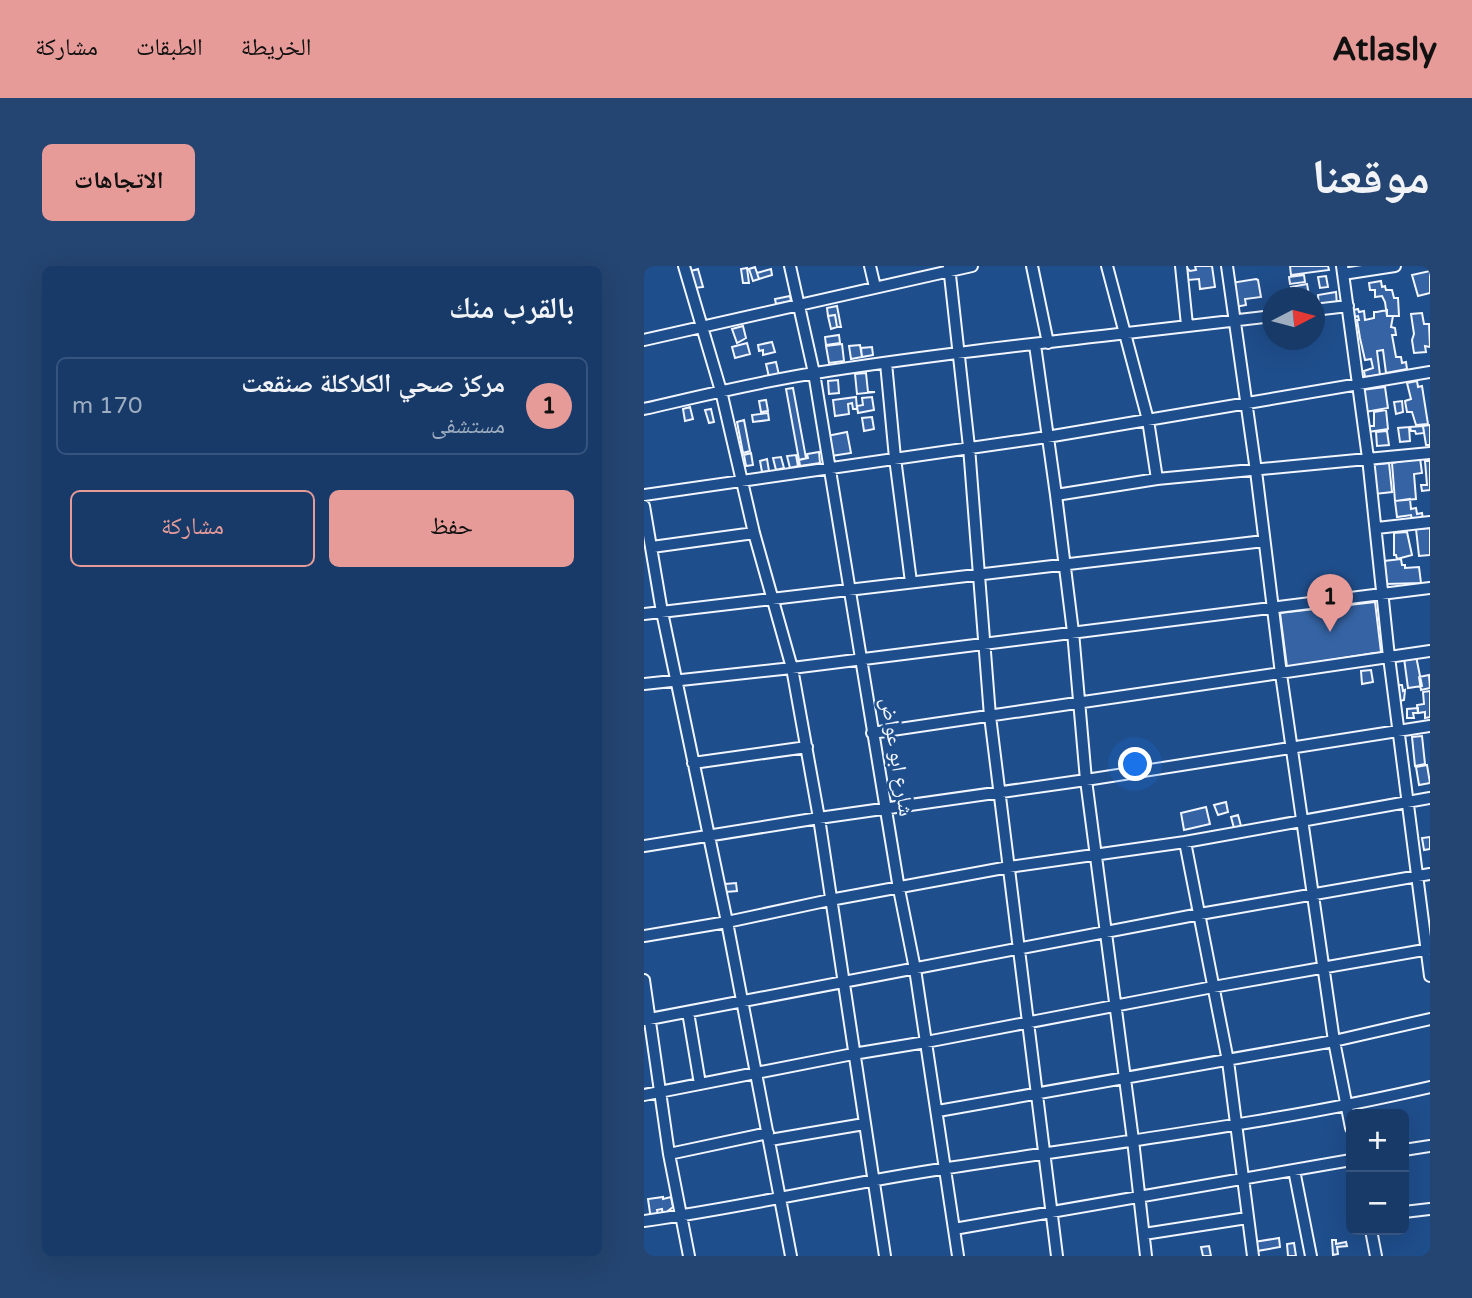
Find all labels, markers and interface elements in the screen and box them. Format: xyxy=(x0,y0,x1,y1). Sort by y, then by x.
text: Atlasly xyxy=(1332,30,1437,69)
text: مشاركة xyxy=(35,33,98,62)
text: الطبقات xyxy=(136,33,203,62)
text: الخريطة xyxy=(241,33,311,62)
button: الاتجاهات xyxy=(42,144,195,221)
text: موقعنا xyxy=(1312,148,1430,207)
north arrow xyxy=(1262,287,1325,350)
text: بالقرب منك xyxy=(449,290,574,327)
text: مركز صحي الكلاكلة صنقعت xyxy=(241,368,505,399)
text: 170 m xyxy=(72,392,142,420)
text: 1 xyxy=(542,392,556,420)
text: مستشفى xyxy=(431,412,505,440)
button: مشاركة xyxy=(70,490,315,567)
button: حفظ xyxy=(329,490,574,567)
pin: 1 xyxy=(1307,574,1353,632)
street label: شارع ابو عواض xyxy=(875,696,919,818)
your location xyxy=(1118,747,1152,781)
map controls xyxy=(1346,1109,1409,1235)
button: + xyxy=(1346,1109,1409,1172)
button: − xyxy=(1346,1172,1409,1235)

